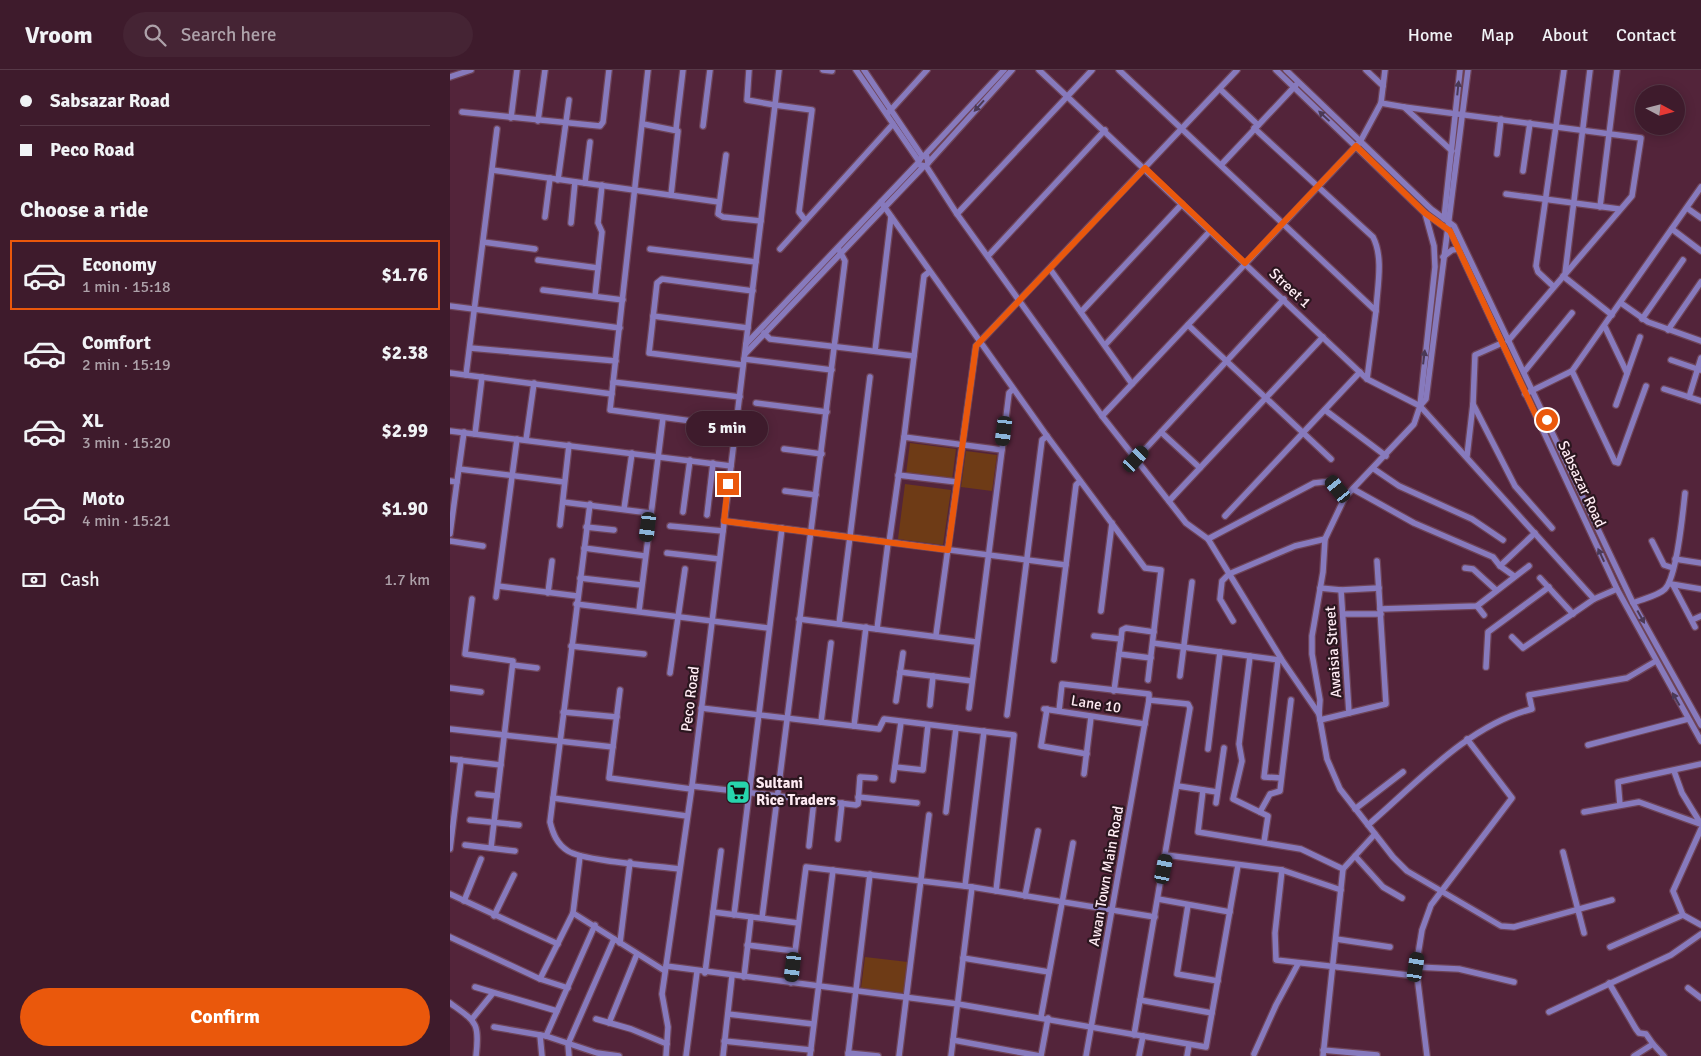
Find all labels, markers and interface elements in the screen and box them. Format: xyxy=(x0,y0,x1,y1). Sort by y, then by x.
search box xyxy=(123,12,473,57)
text: Vroom xyxy=(25,20,93,50)
icon: search xyxy=(141,21,169,49)
text: Search here xyxy=(181,23,276,47)
text: Home xyxy=(1408,24,1453,46)
text: Map xyxy=(1481,24,1514,46)
text: About xyxy=(1542,24,1588,46)
text: Contact xyxy=(1616,24,1676,46)
one-way arrow xyxy=(1454,80,1462,96)
north arrow xyxy=(1635,85,1685,135)
map controls xyxy=(1635,85,1685,135)
text: Sabsazar Road xyxy=(50,89,170,113)
one-way arrow xyxy=(974,100,985,113)
one-way arrow xyxy=(1319,110,1331,122)
text: Peco Road xyxy=(50,138,134,162)
text: Choose a ride xyxy=(20,196,148,223)
icon: car xyxy=(22,253,67,298)
text: Economy xyxy=(82,253,156,277)
text: $1.76 xyxy=(382,263,428,287)
street label: Street 1 xyxy=(1265,264,1315,312)
text: 1 min · 15:18 xyxy=(82,277,171,297)
icon: car xyxy=(22,331,67,376)
text: Comfort xyxy=(82,331,151,355)
text: $2.38 xyxy=(382,341,428,365)
one-way arrow xyxy=(1420,349,1428,365)
text: 2 min · 15:19 xyxy=(82,355,171,375)
icon: car xyxy=(22,409,67,454)
text: XL xyxy=(82,409,104,433)
route start xyxy=(1536,409,1558,431)
callout: 5 min xyxy=(687,412,769,446)
car xyxy=(994,415,1013,447)
text: 5 min xyxy=(708,418,746,438)
text: $2.99 xyxy=(382,419,428,443)
text: 3 min · 15:20 xyxy=(82,433,171,453)
street label: Sabsazar Road xyxy=(1554,438,1610,530)
car xyxy=(1120,443,1151,475)
route end xyxy=(717,473,739,495)
car xyxy=(1322,473,1353,505)
icon: car xyxy=(22,487,67,532)
text: Moto xyxy=(82,487,125,511)
text: $1.90 xyxy=(382,497,428,521)
text: 4 min · 15:21 xyxy=(82,511,171,531)
car xyxy=(638,511,657,543)
one-way arrow xyxy=(1597,548,1605,562)
icon: cash xyxy=(20,566,48,594)
text: Cash xyxy=(60,568,100,592)
text: 1.7 km xyxy=(384,570,430,590)
street label: Awaisia Street xyxy=(1321,605,1345,699)
one-way arrow xyxy=(1637,610,1645,625)
street label: Peco Road xyxy=(677,665,703,733)
street label: Lane 10 xyxy=(1070,691,1122,717)
one-way arrow xyxy=(1672,692,1680,706)
place label: Sultani Rice Traders xyxy=(756,774,836,809)
supermarket icon: Sultani Rice Traders xyxy=(725,779,751,805)
street label: Awan Town Main Road xyxy=(1085,804,1127,948)
car xyxy=(1153,853,1174,885)
car xyxy=(783,951,802,983)
car xyxy=(1406,951,1425,983)
button: Confirm xyxy=(20,988,430,1046)

